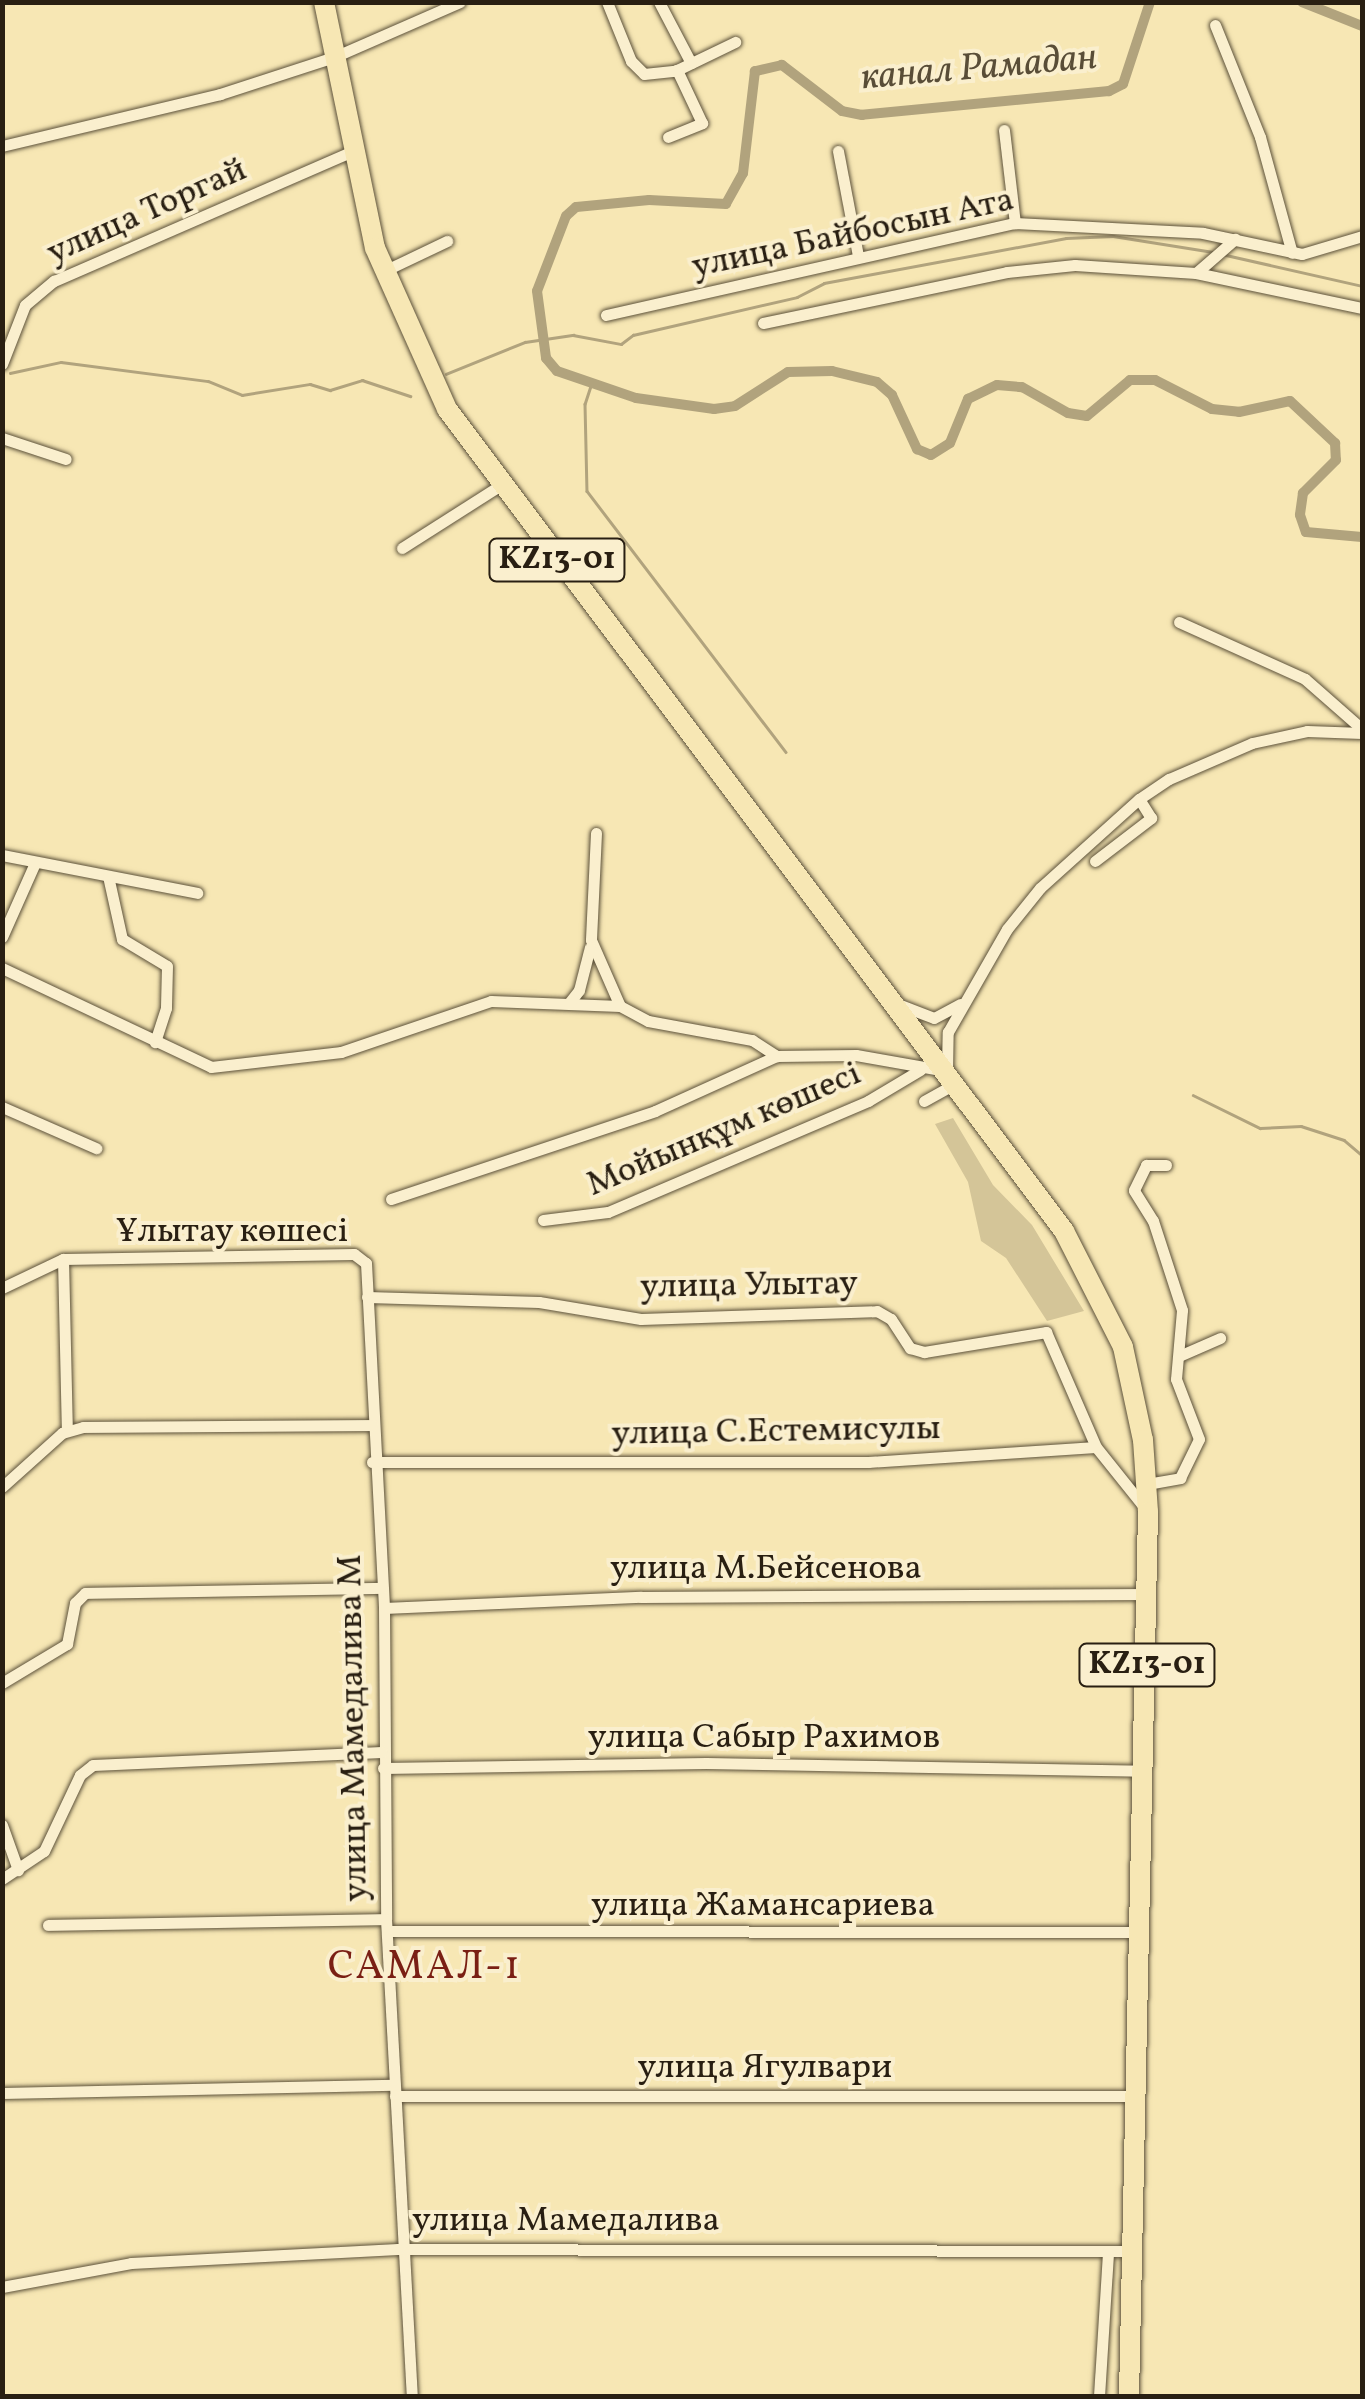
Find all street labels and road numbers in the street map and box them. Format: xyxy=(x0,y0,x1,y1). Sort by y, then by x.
street label: улица Торгай xyxy=(40,149,254,275)
street label: улица Байбосын Ата xyxy=(688,179,1018,289)
road number: KZ13-01 xyxy=(487,533,627,587)
street label: Мойынқұм көшесі xyxy=(581,1053,867,1207)
street label: Ұлытау көшесі xyxy=(115,1211,349,1253)
street label: улица Улытау xyxy=(640,1263,858,1309)
street label: улица С.Естемисулы xyxy=(611,1408,941,1456)
street label: улица М.Бейсенова xyxy=(610,1548,922,1590)
street label: улица Мамедалива М xyxy=(330,1554,378,1902)
road number: KZ13-01 xyxy=(1077,1638,1217,1692)
street label: улица Сабыр Рахимов xyxy=(588,1717,940,1759)
street label: улица Жамансариева xyxy=(591,1885,935,1927)
street label: улица Ягулвари xyxy=(638,2047,892,2089)
street label: улица Мамедалива xyxy=(412,2200,720,2242)

